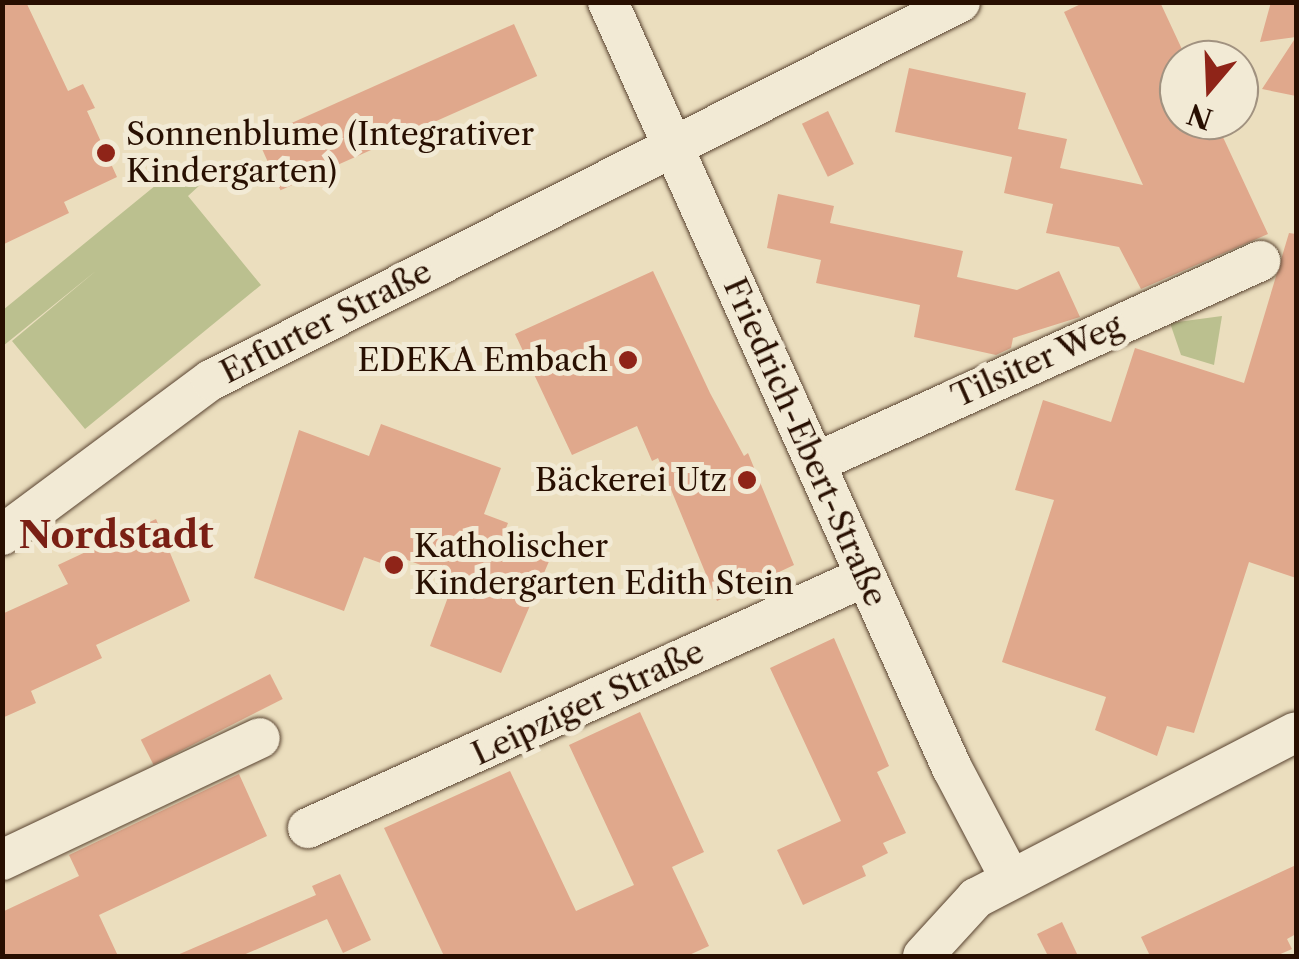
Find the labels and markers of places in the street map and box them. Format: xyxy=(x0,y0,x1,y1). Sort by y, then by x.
place label: Sonnenblume (Integrativer Kindergarten) xyxy=(126,116,534,191)
marker: Sonnenblume (Integrativer Kindergarten) xyxy=(95,142,117,164)
place label: EDEKA Embach xyxy=(356,341,608,379)
marker: EDEKA Embach xyxy=(617,349,639,371)
place label: Bäckerei Utz xyxy=(535,461,727,499)
marker: Bäckerei Utz xyxy=(736,469,758,491)
place label: Katholischer Kindergarten Edith Stein xyxy=(414,528,794,603)
marker: Katholischer Kindergarten Edith Stein xyxy=(383,554,405,576)

